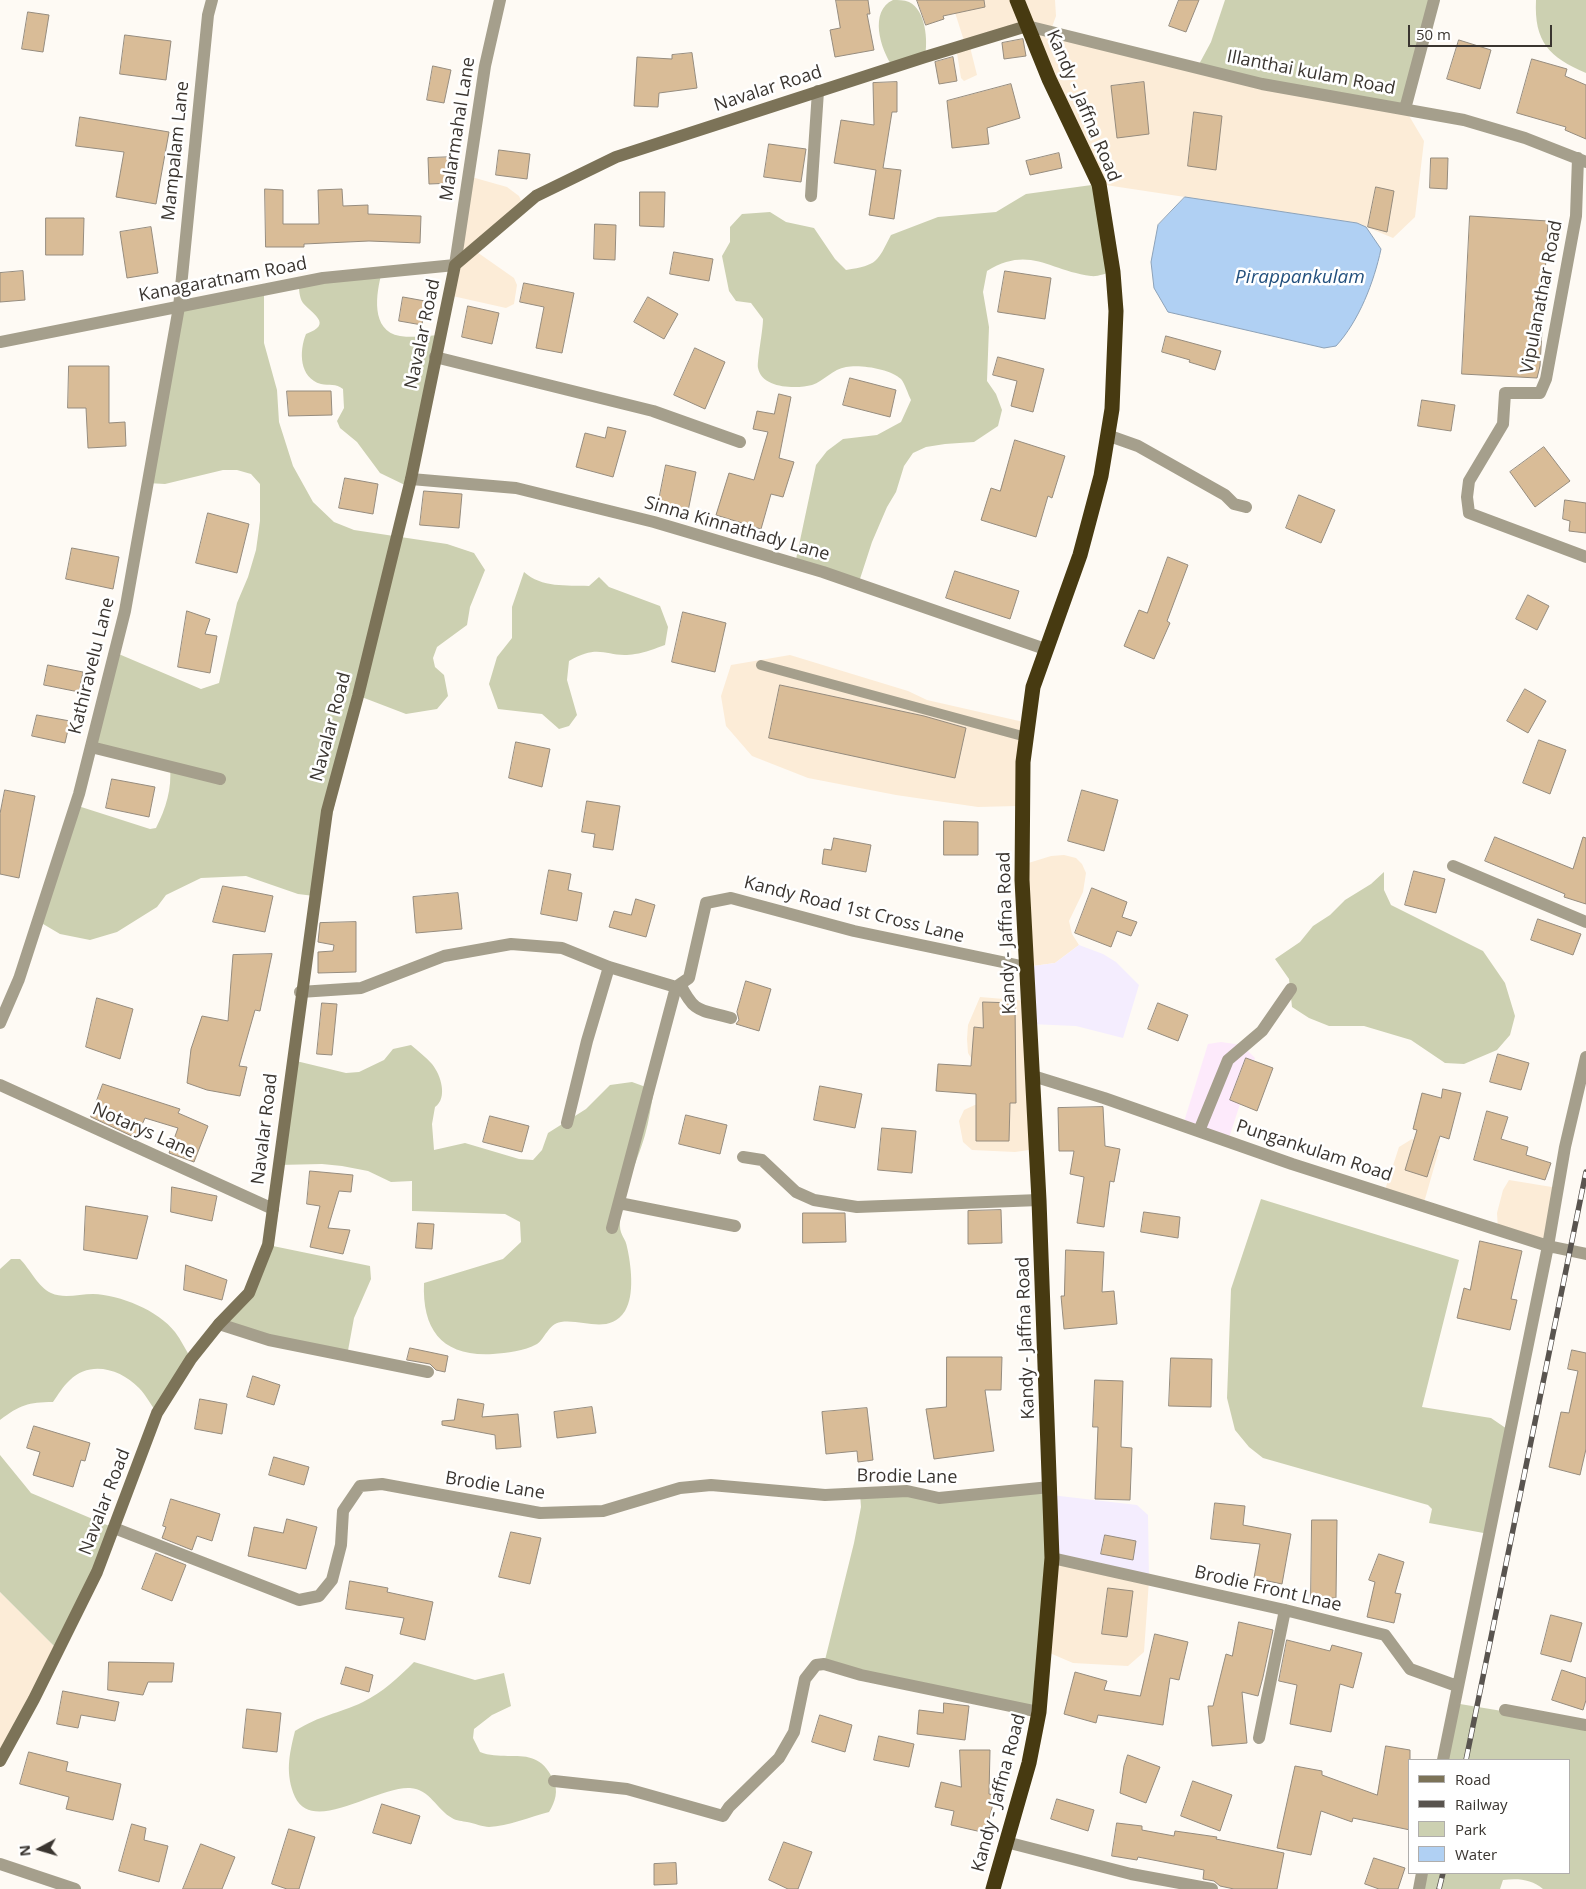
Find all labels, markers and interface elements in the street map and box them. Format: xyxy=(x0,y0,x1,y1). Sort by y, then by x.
scale bar xyxy=(1411,15,1555,47)
text: 50 m xyxy=(1416,24,1451,44)
street label: Kandy - Jaffna Road xyxy=(1041,27,1125,185)
street label: Illanthai kulam Road xyxy=(1225,46,1397,100)
street label: Malarmahal Lane xyxy=(436,55,480,203)
street label: Navalar Road xyxy=(711,61,825,117)
street label: Mampalam Lane xyxy=(158,80,194,222)
street label: Vipulanathar Road xyxy=(1517,219,1567,375)
street label: Kanagaratnam Road xyxy=(137,253,309,307)
water label: Pirappankulam xyxy=(1235,267,1365,289)
street label: Navalar Road xyxy=(401,277,445,391)
street label: Sinna Kinnathady Lane xyxy=(642,492,832,566)
street label: Kathiravelu Lane xyxy=(65,595,119,737)
street label: Navalar Road xyxy=(306,670,356,784)
street label: Kandy - Jaffna Road xyxy=(993,851,1021,1015)
street label: Kandy Road 1st Cross Lane xyxy=(742,872,966,948)
street label: Navalar Road xyxy=(247,1072,283,1186)
street label: Notarys Lane xyxy=(89,1099,199,1163)
street label: Pungankulam Road xyxy=(1233,1116,1395,1186)
street label: Kandy - Jaffna Road xyxy=(1012,1256,1040,1420)
street label: Navalar Road xyxy=(75,1446,135,1558)
street label: Brodie Lane xyxy=(856,1465,958,1489)
street label: Brodie Lane xyxy=(444,1467,546,1505)
street label: Brodie Front Lnae xyxy=(1192,1562,1344,1616)
street label: Kandy - Jaffna Road xyxy=(967,1712,1031,1874)
legend xyxy=(1408,1759,1571,1874)
text: Road xyxy=(1455,1769,1491,1789)
text: Railway xyxy=(1455,1794,1508,1814)
text: Park xyxy=(1455,1819,1486,1839)
north arrow xyxy=(15,1824,65,1874)
text: N xyxy=(15,1844,35,1857)
text: Water xyxy=(1455,1844,1497,1864)

